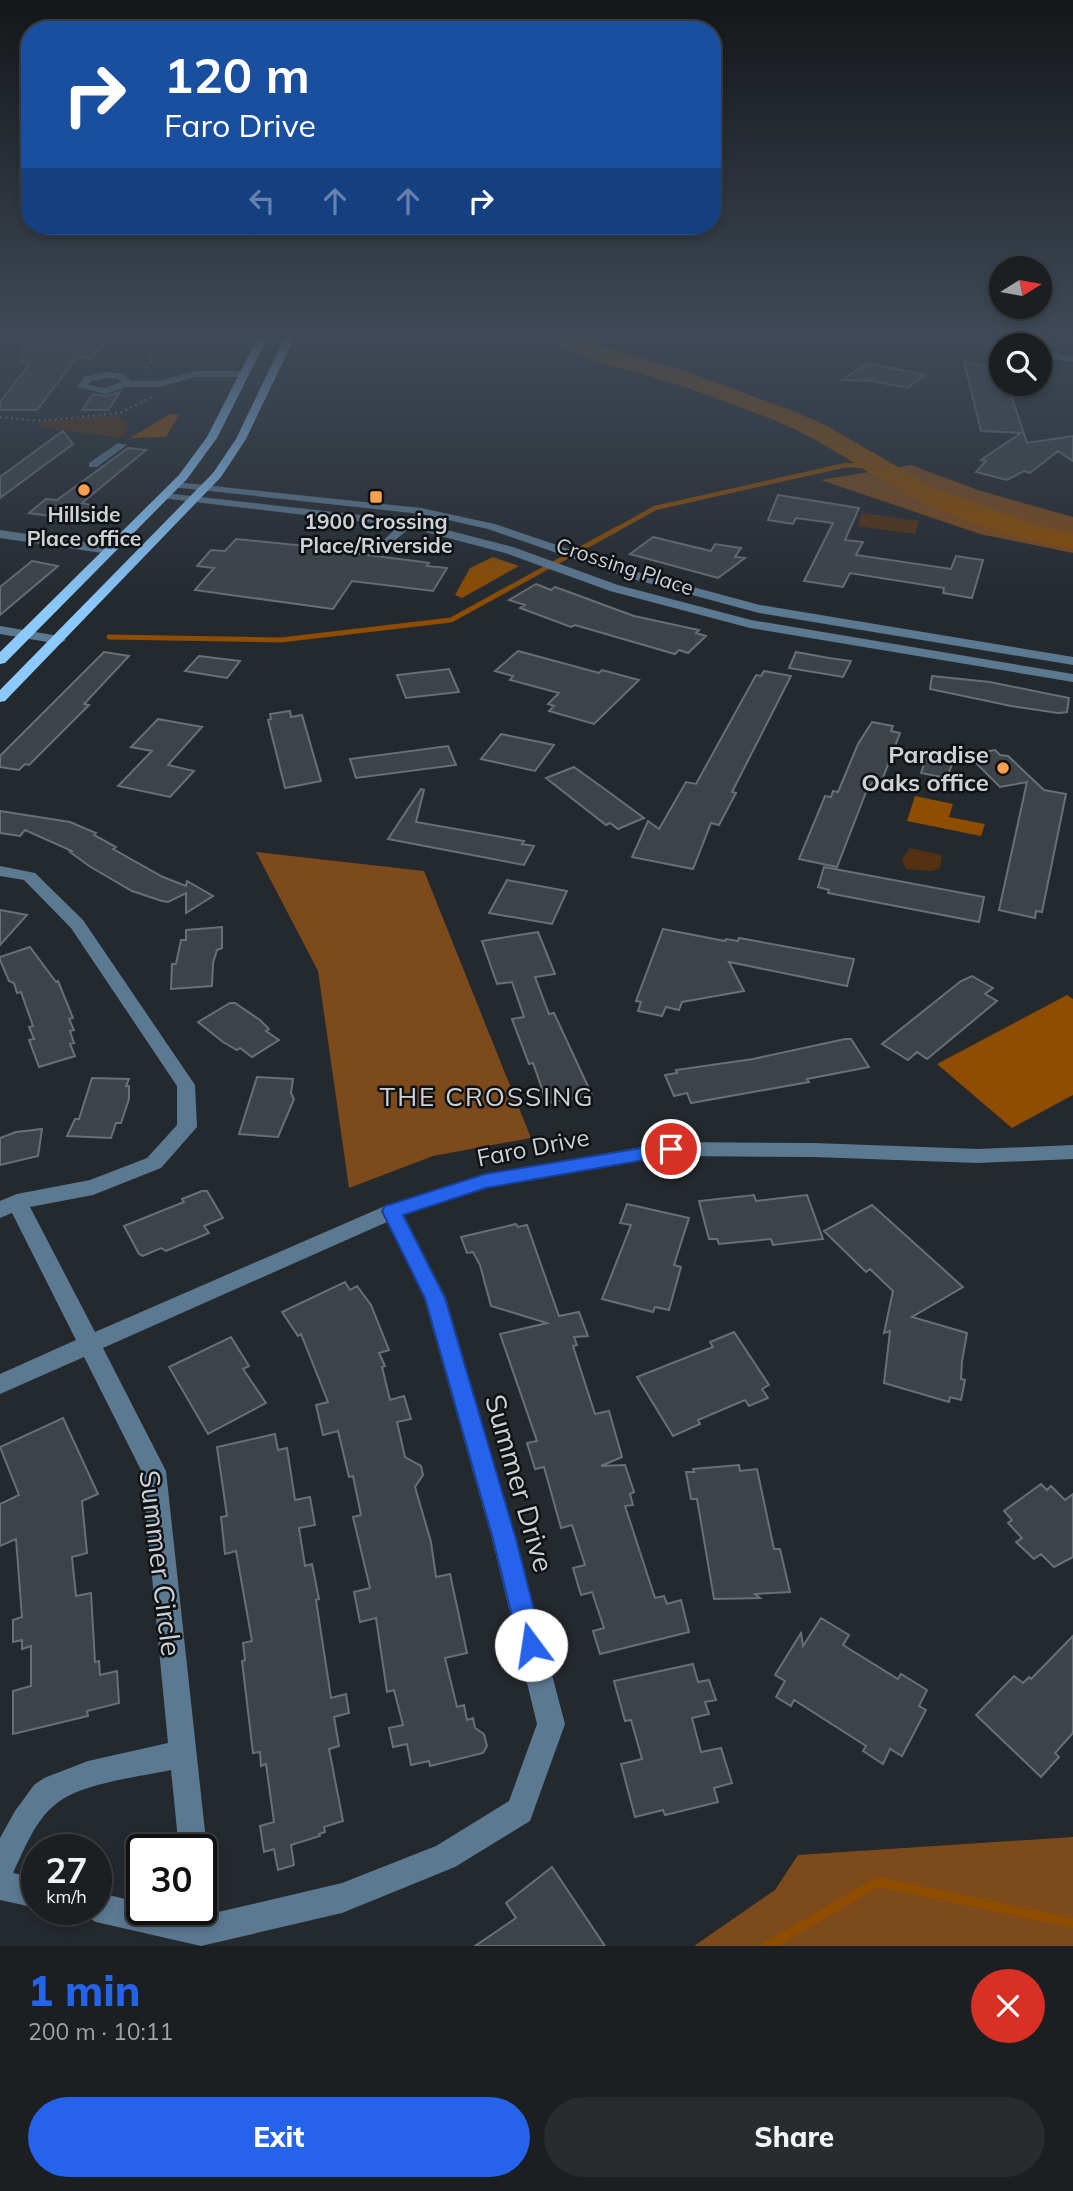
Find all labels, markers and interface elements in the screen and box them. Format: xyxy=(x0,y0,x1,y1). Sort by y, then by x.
text: 120 m xyxy=(164,44,310,105)
icon: right xyxy=(49,49,140,140)
text: Faro Drive xyxy=(164,105,316,145)
icon: left xyxy=(243,182,281,220)
icon: ahead xyxy=(316,182,354,220)
icon: ahead xyxy=(389,182,427,220)
icon: right xyxy=(462,182,500,220)
north arrow xyxy=(989,256,1052,318)
map controls xyxy=(989,256,1052,396)
button: search xyxy=(989,333,1052,396)
marker: Hillside Place office xyxy=(76,482,92,498)
marker: 1900 Crossing Place/Riverside xyxy=(368,489,384,505)
place label: Hillside Place office xyxy=(27,501,141,551)
place label: 1900 Crossing Place/Riverside xyxy=(300,508,452,558)
street label: Crossing Place xyxy=(553,532,697,600)
place label: Paradise Oaks office xyxy=(861,739,989,797)
marker: Paradise Oaks office xyxy=(995,760,1011,776)
district label: THE CROSSING xyxy=(380,1080,594,1113)
pin xyxy=(641,1119,701,1179)
street label: Faro Drive xyxy=(474,1121,592,1173)
icon: arrive xyxy=(652,1130,690,1168)
street label: Summer Drive xyxy=(478,1390,562,1576)
street label: Summer Circle xyxy=(132,1468,190,1658)
position arrow xyxy=(494,1608,568,1682)
speed limit sign: 30 xyxy=(126,1834,217,1925)
text: 27 xyxy=(45,1848,88,1892)
text: km/h xyxy=(46,1885,87,1908)
text: 1 min xyxy=(28,1964,141,2017)
button: close xyxy=(971,1969,1045,2043)
text: 200 m · 10:11 xyxy=(28,2017,173,2046)
button: Exit xyxy=(28,2097,530,2177)
button: Share xyxy=(544,2097,1045,2177)

